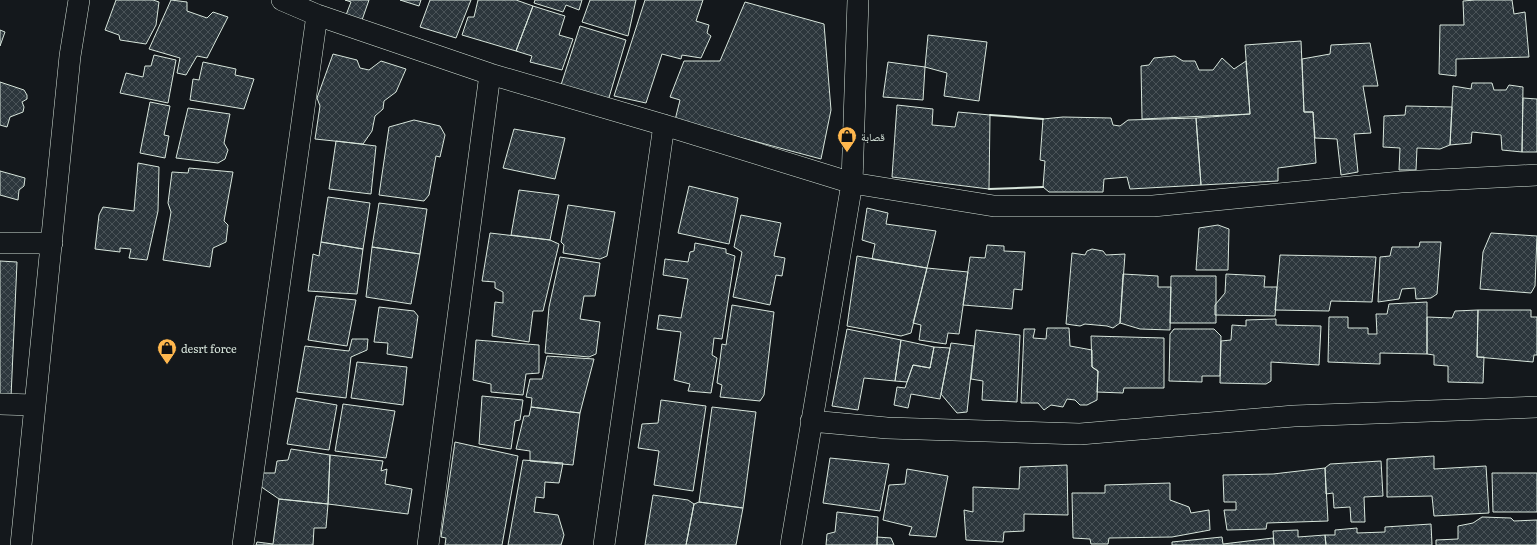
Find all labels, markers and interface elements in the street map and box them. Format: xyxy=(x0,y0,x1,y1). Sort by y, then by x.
shop icon: قصابة xyxy=(836,125,858,153)
place label: قصابة xyxy=(861,128,885,144)
shop icon: desrt force xyxy=(156,337,178,365)
place label: desrt force xyxy=(181,340,237,356)

